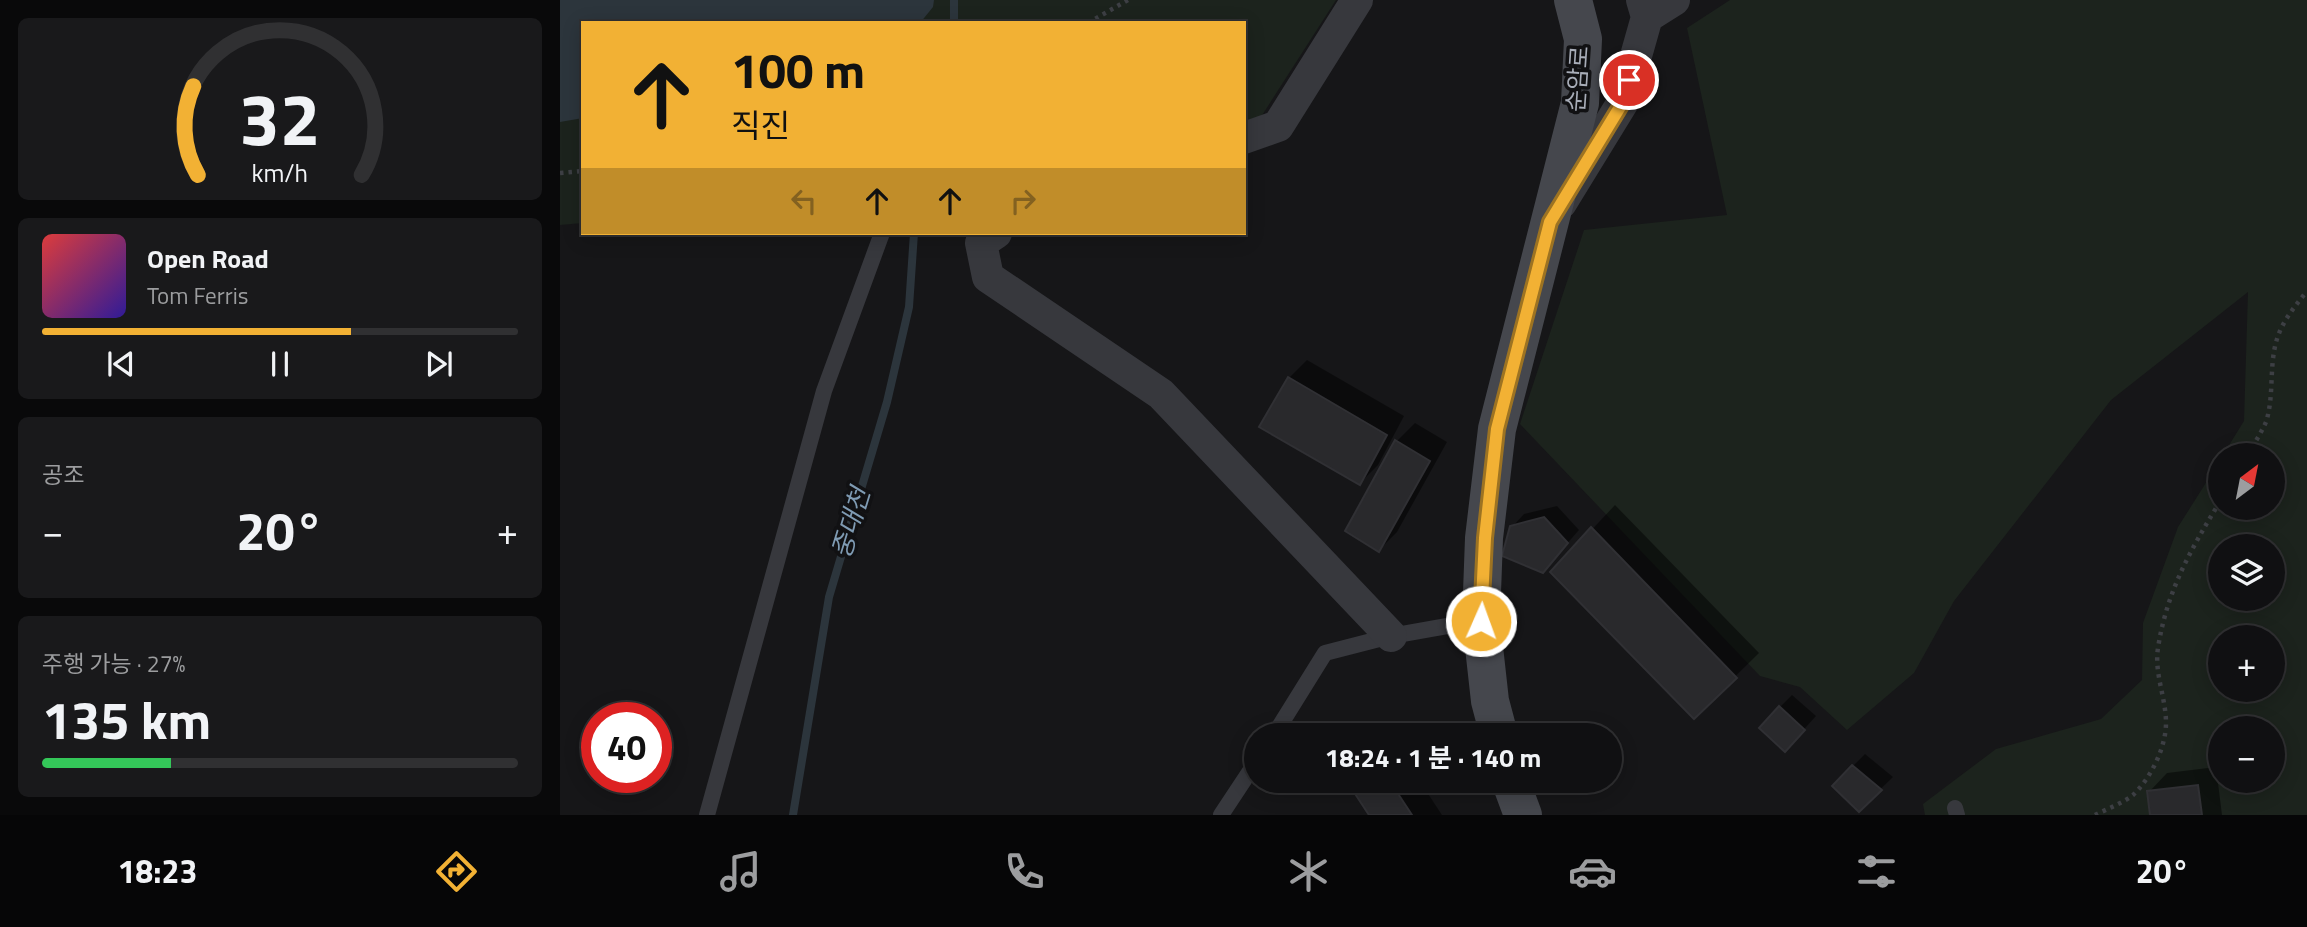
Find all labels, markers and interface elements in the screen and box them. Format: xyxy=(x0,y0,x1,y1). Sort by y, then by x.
text: 100 m xyxy=(731,32,865,107)
street label: 순암로 xyxy=(1557,45,1597,113)
icon: ahead xyxy=(616,49,707,140)
pin xyxy=(1599,50,1659,110)
icon: arrive xyxy=(1610,61,1648,99)
text: 32 xyxy=(239,63,321,173)
text: 직진 xyxy=(731,101,790,149)
text: km/h xyxy=(252,154,308,192)
icon: left xyxy=(785,182,823,220)
icon: ahead xyxy=(858,182,896,220)
icon: ahead xyxy=(931,182,969,220)
icon: right xyxy=(1004,182,1042,220)
text: Open Road xyxy=(147,239,269,278)
text: Tom Ferris xyxy=(147,278,248,313)
icon: previous xyxy=(102,345,140,383)
icon: pause xyxy=(261,345,299,383)
icon: next xyxy=(420,345,458,383)
north arrow xyxy=(2208,443,2286,520)
map controls xyxy=(2208,443,2285,793)
text: 공조 xyxy=(42,457,84,492)
water label: 중대천 xyxy=(821,480,881,563)
text: 20° xyxy=(236,491,324,570)
text: − xyxy=(42,502,63,560)
text: + xyxy=(497,502,518,560)
button: layers xyxy=(2208,534,2285,611)
position arrow xyxy=(1444,584,1518,658)
button: + xyxy=(2208,625,2285,702)
text: 주행 가능 · 27% xyxy=(42,646,185,681)
text: 135 km xyxy=(42,680,211,759)
speed limit sign: 40 xyxy=(581,702,672,793)
button: − xyxy=(2208,716,2285,793)
text: 18:24 · 1 분 · 140 m xyxy=(1325,738,1541,777)
text: 18:23 xyxy=(117,847,197,895)
icon: directions xyxy=(432,847,481,896)
icon: music xyxy=(716,847,765,896)
icon: phone xyxy=(1000,847,1049,896)
icon: climate xyxy=(1284,847,1333,896)
icon: car xyxy=(1568,847,1617,896)
icon: filters xyxy=(1852,847,1901,896)
text: 20° xyxy=(2136,847,2189,895)

